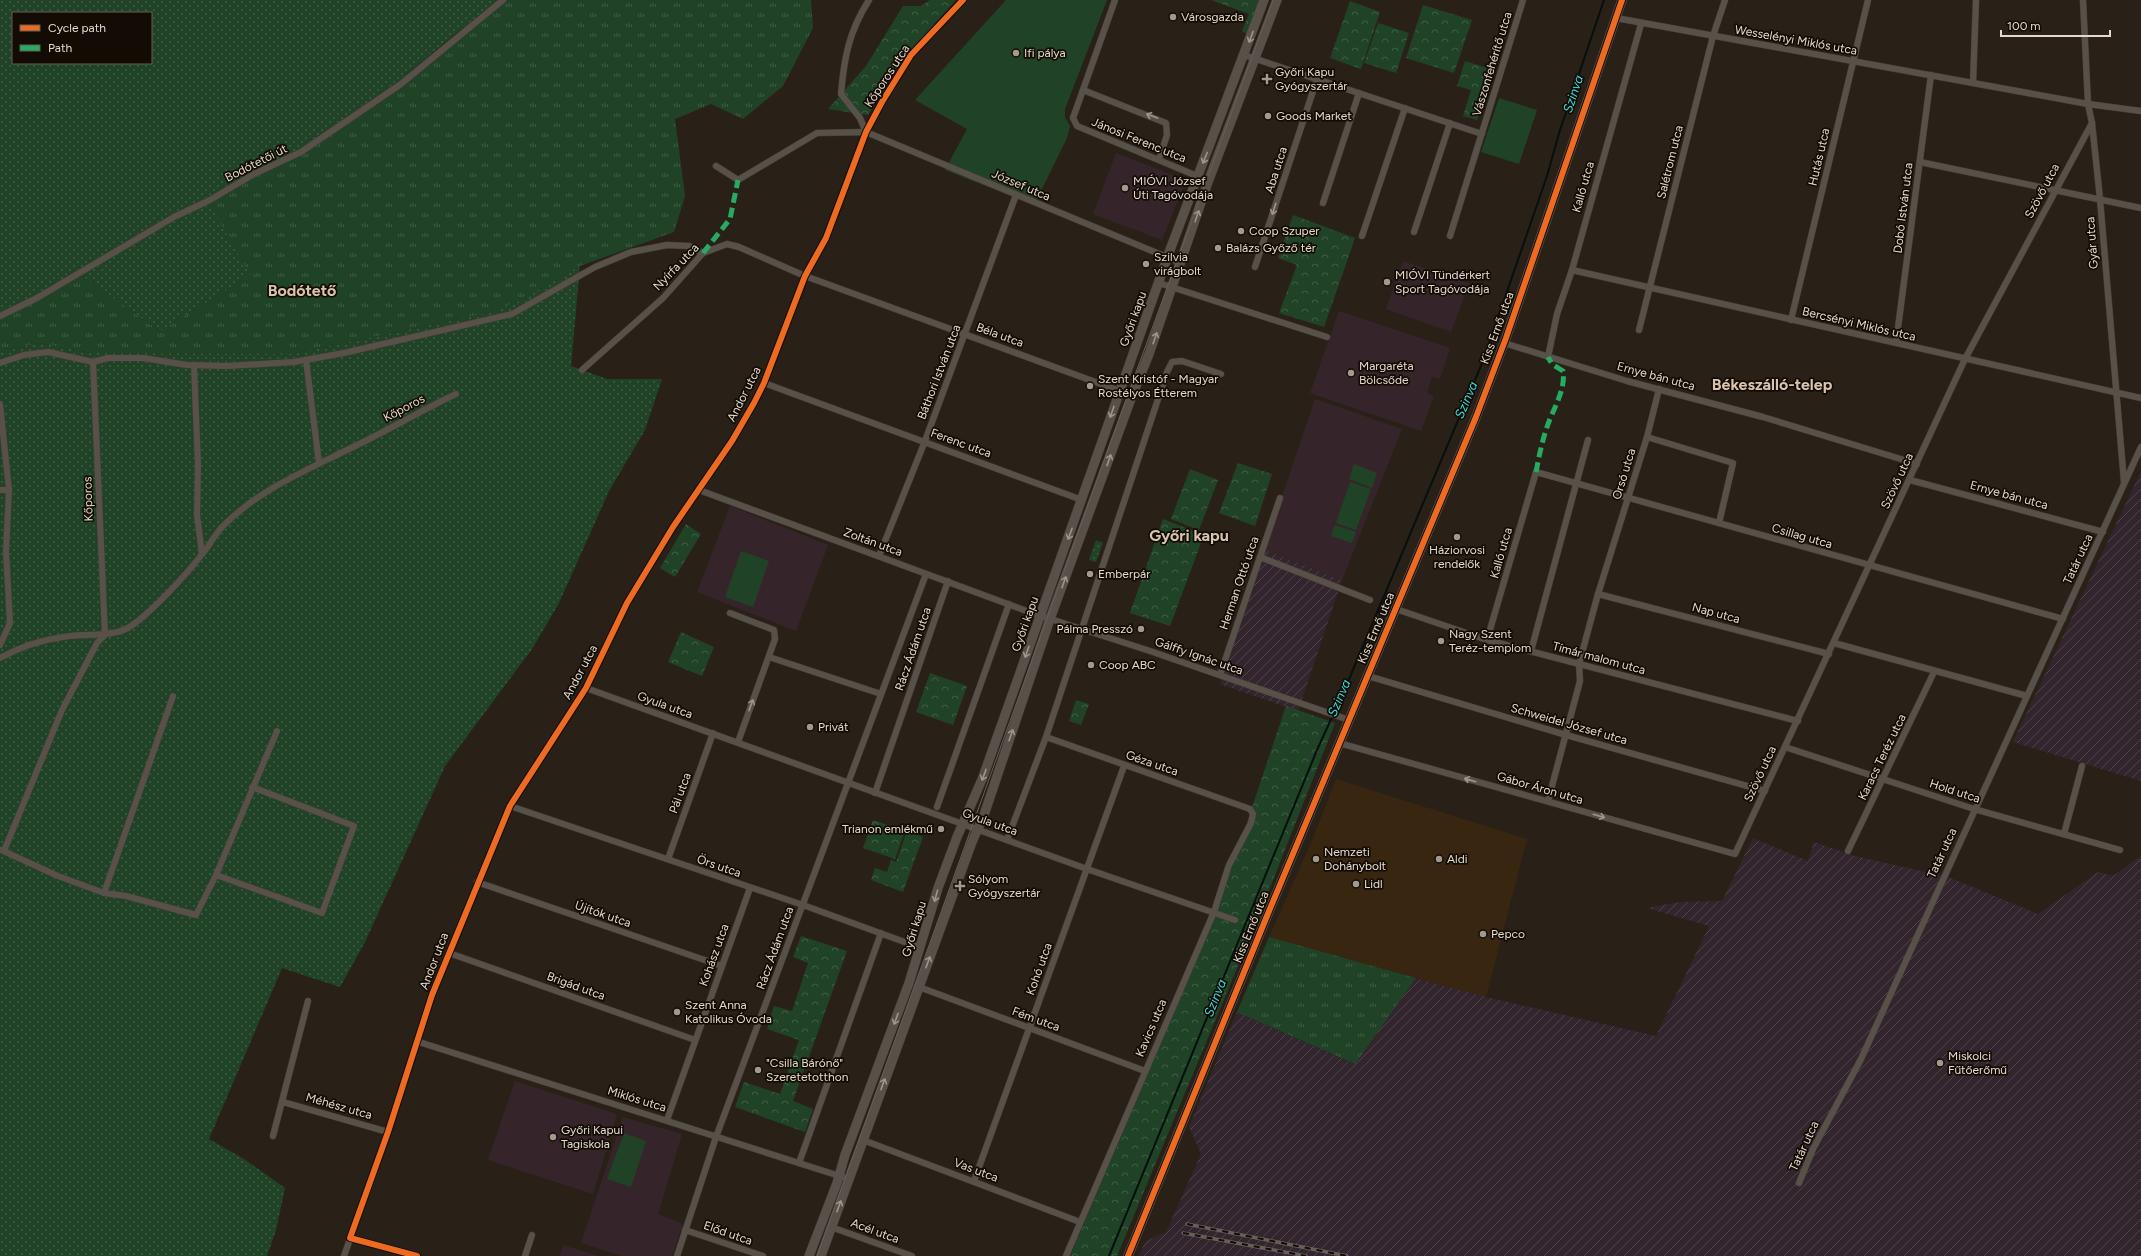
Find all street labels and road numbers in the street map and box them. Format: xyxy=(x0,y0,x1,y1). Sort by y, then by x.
street label: Vászonfehérítő utca xyxy=(1469,10,1515,118)
street label: Wesselényi Miklós utca xyxy=(1734,22,1858,58)
street label: Kőporos utca xyxy=(862,42,912,110)
street label: Jánosi Ferenc utca xyxy=(1090,115,1188,165)
street label: Salétrom utca xyxy=(1654,124,1686,200)
street label: Hutás utca xyxy=(1806,127,1832,187)
street label: Bodótetői út xyxy=(223,141,290,185)
street label: Aba utca xyxy=(1262,145,1290,195)
street label: Kalló utca xyxy=(1569,160,1597,214)
street label: Szövő utca xyxy=(2022,161,2062,221)
street label: Dobó István utca xyxy=(1890,162,1916,254)
street label: József utca xyxy=(990,166,1052,204)
street label: Gyár utca xyxy=(2083,216,2101,270)
street label: Nyírfa utca xyxy=(650,241,702,293)
street label: Győri kapu xyxy=(1117,290,1149,348)
street label: Kiss Ernő utca xyxy=(1477,290,1517,366)
street label: Bercsényi Miklós utca xyxy=(1801,304,1917,344)
street label: Béla utca xyxy=(974,320,1026,350)
street label: Báthori István utca xyxy=(914,323,964,421)
street label: Ernye bán utca xyxy=(1616,359,1696,393)
street label: Andor utca xyxy=(724,364,764,424)
street label: Kőporos xyxy=(381,391,427,425)
street label: Ferenc utca xyxy=(929,426,993,460)
street label: Orsó utca xyxy=(1610,447,1638,501)
street label: Szövő utca xyxy=(1878,451,1916,511)
street label: Kőporos xyxy=(80,476,96,522)
street label: Ernye bán utca xyxy=(1969,478,2049,512)
street label: Csillag utca xyxy=(1770,521,1834,551)
street label: Zoltán utca xyxy=(842,525,904,559)
street label: Kalló utca xyxy=(1487,526,1515,580)
street label: Tatár utca xyxy=(2060,532,2096,586)
street label: Herman Ottó utca xyxy=(1216,535,1262,631)
street label: Kiss Ernő utca xyxy=(1355,590,1397,666)
street label: Győri kapu xyxy=(1009,595,1041,653)
street label: Nap utca xyxy=(1690,600,1742,626)
street label: Rácz Ádám utca xyxy=(892,605,934,693)
street label: Gálffy Ignác utca xyxy=(1153,634,1245,678)
street label: Tímár malom utca xyxy=(1551,639,1647,677)
street label: Andor utca xyxy=(560,642,600,702)
street label: Gyula utca xyxy=(636,689,694,721)
street label: Schweidel József utca xyxy=(1509,701,1629,747)
street label: Karacs Teréz utca xyxy=(1855,712,1909,802)
street label: Szövő utca xyxy=(1741,744,1779,804)
street label: Géza utca xyxy=(1124,748,1180,778)
street label: Gábor Áron utca xyxy=(1495,769,1585,807)
street label: Pál utca xyxy=(666,771,694,815)
street label: Hold utca xyxy=(1928,776,1982,806)
street label: Gyula utca xyxy=(961,806,1019,838)
street label: Tatár utca xyxy=(1924,826,1960,880)
street label: Örs utca xyxy=(695,852,743,880)
street label: Kiss Ernő utca xyxy=(1230,889,1272,965)
street label: Újítók utca xyxy=(573,898,633,930)
street label: Győri kapu xyxy=(899,899,929,959)
street label: Rácz Ádám utca xyxy=(754,905,796,991)
street label: Kohász utca xyxy=(696,922,732,988)
street label: Andor utca xyxy=(417,931,451,991)
street label: Kohó utca xyxy=(1023,941,1055,997)
street label: Brigád utca xyxy=(545,969,607,1003)
street label: Kavics utca xyxy=(1133,997,1169,1059)
street label: Fém utca xyxy=(1010,1004,1062,1034)
street label: Miklós utca xyxy=(606,1083,668,1115)
street label: Méhész utca xyxy=(304,1090,374,1122)
street label: Tatár utca xyxy=(1786,1119,1822,1173)
street label: Vas utca xyxy=(952,1155,1000,1185)
street label: Acél utca xyxy=(849,1216,901,1246)
street label: Előd utca xyxy=(702,1218,754,1248)

